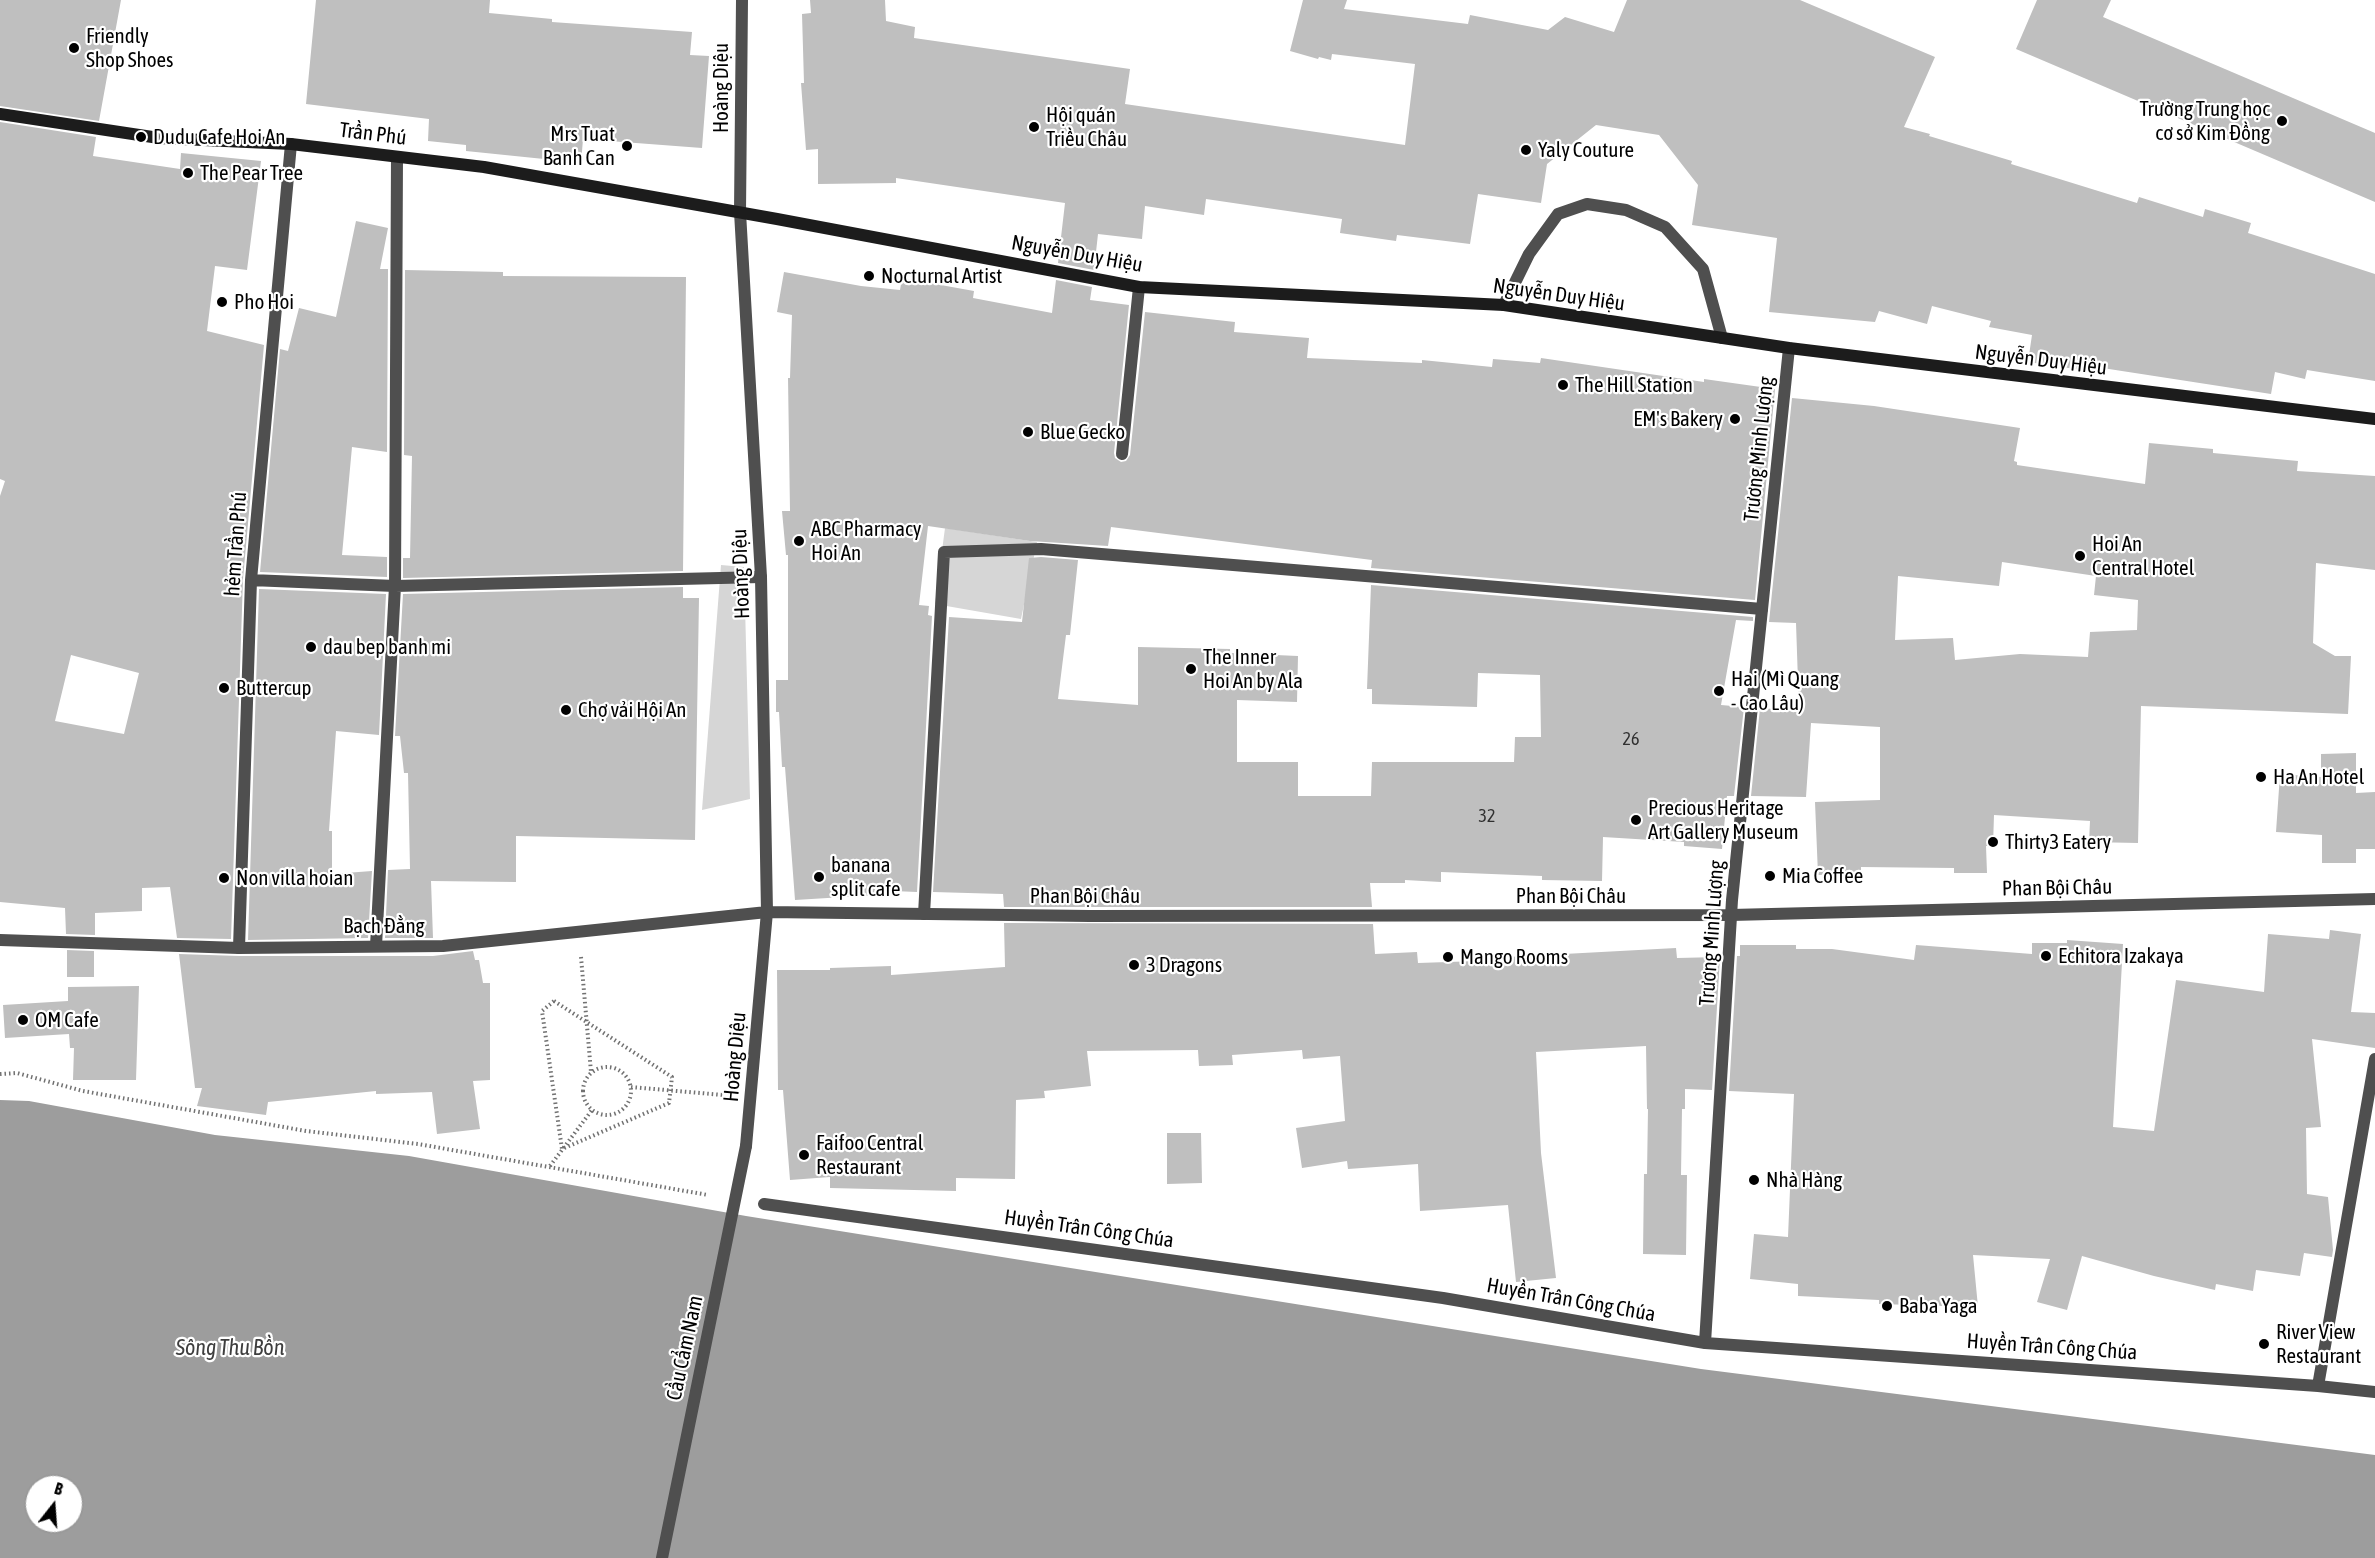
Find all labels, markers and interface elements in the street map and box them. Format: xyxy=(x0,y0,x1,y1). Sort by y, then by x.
place label: Friendly Shop Shoes xyxy=(86,23,174,73)
marker: Friendly Shop Shoes xyxy=(67,41,81,55)
street label: Hoàng Diệu xyxy=(708,43,734,133)
place label: Trường Trung học cơ sở Kim Đồng xyxy=(2140,96,2270,146)
place label: Hội quán Triều Châu xyxy=(1046,102,1127,152)
marker: Trường Trung học cơ sở Kim Đồng xyxy=(2275,114,2289,128)
street label: Trần Phú xyxy=(338,117,408,151)
marker: Hội quán Triều Châu xyxy=(1027,120,1041,134)
place label: Mrs Tuat Banh Can xyxy=(543,121,615,171)
place label: Dudu Cafe Hoi An xyxy=(153,124,286,150)
marker: Dudu Cafe Hoi An xyxy=(134,130,148,144)
place label: Yaly Couture xyxy=(1538,137,1634,163)
marker: Mrs Tuat Banh Can xyxy=(620,139,634,153)
marker: Yaly Couture xyxy=(1519,143,1533,157)
place label: The Pear Tree xyxy=(200,160,303,186)
marker: The Pear Tree xyxy=(181,166,195,180)
street label: Nguyễn Duy Hiệu xyxy=(1009,230,1145,278)
place label: Nocturnal Artist xyxy=(881,263,1002,289)
marker: Nocturnal Artist xyxy=(862,269,876,283)
street label: Nguyễn Duy Hiệu xyxy=(1492,273,1626,317)
place label: Pho Hoi xyxy=(234,289,294,315)
marker: Pho Hoi xyxy=(215,295,229,309)
street label: Nguyễn Duy Hiệu xyxy=(1974,339,2108,381)
place label: The Hill Station xyxy=(1575,372,1693,398)
street label: Trương Minh Lượng xyxy=(1739,375,1779,523)
marker: The Hill Station xyxy=(1556,378,1570,392)
place label: EM's Bakery xyxy=(1633,406,1723,432)
marker: EM's Bakery xyxy=(1728,412,1742,426)
place label: Blue Gecko xyxy=(1040,419,1125,445)
marker: Blue Gecko xyxy=(1021,425,1035,439)
street label: hẻm Trần Phú xyxy=(220,491,252,597)
place label: ABC Pharmacy Hoi An xyxy=(811,516,921,566)
street label: Hoàng Diệu xyxy=(727,528,755,620)
place label: Hoi An Central Hotel xyxy=(2092,531,2194,581)
marker: ABC Pharmacy Hoi An xyxy=(792,534,806,548)
marker: Hoi An Central Hotel xyxy=(2073,549,2087,563)
place label: dau bep banh mi xyxy=(323,634,451,660)
marker: dau bep banh mi xyxy=(304,640,318,654)
place label: The Inner Hoi An by Ala xyxy=(1203,644,1303,694)
marker: The Inner Hoi An by Ala xyxy=(1184,662,1198,676)
place label: Hai (Mì Quang - Cao Lâu) xyxy=(1731,666,1839,716)
place label: Buttercup xyxy=(236,675,312,701)
marker: Buttercup xyxy=(217,681,231,695)
marker: Hai (Mì Quang - Cao Lâu) xyxy=(1712,684,1726,698)
place label: Chợ vải Hội An xyxy=(578,697,687,723)
marker: Chợ vải Hội An xyxy=(559,703,573,717)
house number: 26 xyxy=(1623,728,1639,750)
place label: Ha An Hotel xyxy=(2273,764,2364,790)
marker: Ha An Hotel xyxy=(2254,770,2268,784)
place label: Precious Heritage Art Gallery Museum xyxy=(1648,795,1799,845)
house number: 32 xyxy=(1479,805,1495,827)
marker: Precious Heritage Art Gallery Museum xyxy=(1629,813,1643,827)
place label: Thirty3 Eatery xyxy=(2005,829,2111,855)
marker: Thirty3 Eatery xyxy=(1986,835,2000,849)
place label: banana split cafe xyxy=(831,852,901,902)
street label: Trương Minh Lượng xyxy=(1694,859,1730,1007)
place label: Mia Coffee xyxy=(1782,863,1863,889)
place label: Non villa hoian xyxy=(236,865,353,891)
marker: Mia Coffee xyxy=(1763,869,1777,883)
marker: banana split cafe xyxy=(812,870,826,884)
marker: Non villa hoian xyxy=(217,871,231,885)
street label: Phan Bội Châu xyxy=(2002,874,2112,902)
street label: Phan Bội Châu xyxy=(1030,883,1140,909)
street label: Phan Bội Châu xyxy=(1516,883,1626,909)
street label: Bạch Đằng xyxy=(343,913,425,939)
place label: Echitora Izakaya xyxy=(2058,943,2184,969)
place label: Mango Rooms xyxy=(1460,944,1568,970)
marker: Echitora Izakaya xyxy=(2039,949,2053,963)
marker: Mango Rooms xyxy=(1441,950,1455,964)
place label: 3 Dragons xyxy=(1146,952,1222,978)
marker: 3 Dragons xyxy=(1127,958,1141,972)
place label: OM Cafe xyxy=(35,1007,99,1033)
street label: Hoàng Diệu xyxy=(719,1011,751,1103)
marker: OM Cafe xyxy=(16,1013,30,1027)
place label: Faifoo Central Restaurant xyxy=(816,1130,923,1180)
marker: Faifoo Central Restaurant xyxy=(797,1148,811,1162)
place label: Nhà Hàng xyxy=(1766,1167,1842,1193)
marker: Nhà Hàng xyxy=(1747,1173,1761,1187)
street label: Huyền Trân Công Chúa xyxy=(1003,1205,1175,1253)
street label: Huyền Trân Công Chúa xyxy=(1485,1273,1657,1327)
street label: Cầu Cẩm Nam xyxy=(662,1293,708,1403)
place label: Baba Yaga xyxy=(1899,1293,1978,1319)
marker: Baba Yaga xyxy=(1880,1299,1894,1313)
place label: River View Restaurant xyxy=(2276,1319,2361,1369)
street label: Huyền Trân Công Chúa xyxy=(1966,1328,2138,1366)
water label: Sông Thu Bồn xyxy=(176,1335,284,1361)
marker: River View Restaurant xyxy=(2257,1337,2271,1351)
north arrow xyxy=(24,1474,84,1534)
text: B xyxy=(52,1479,65,1498)

